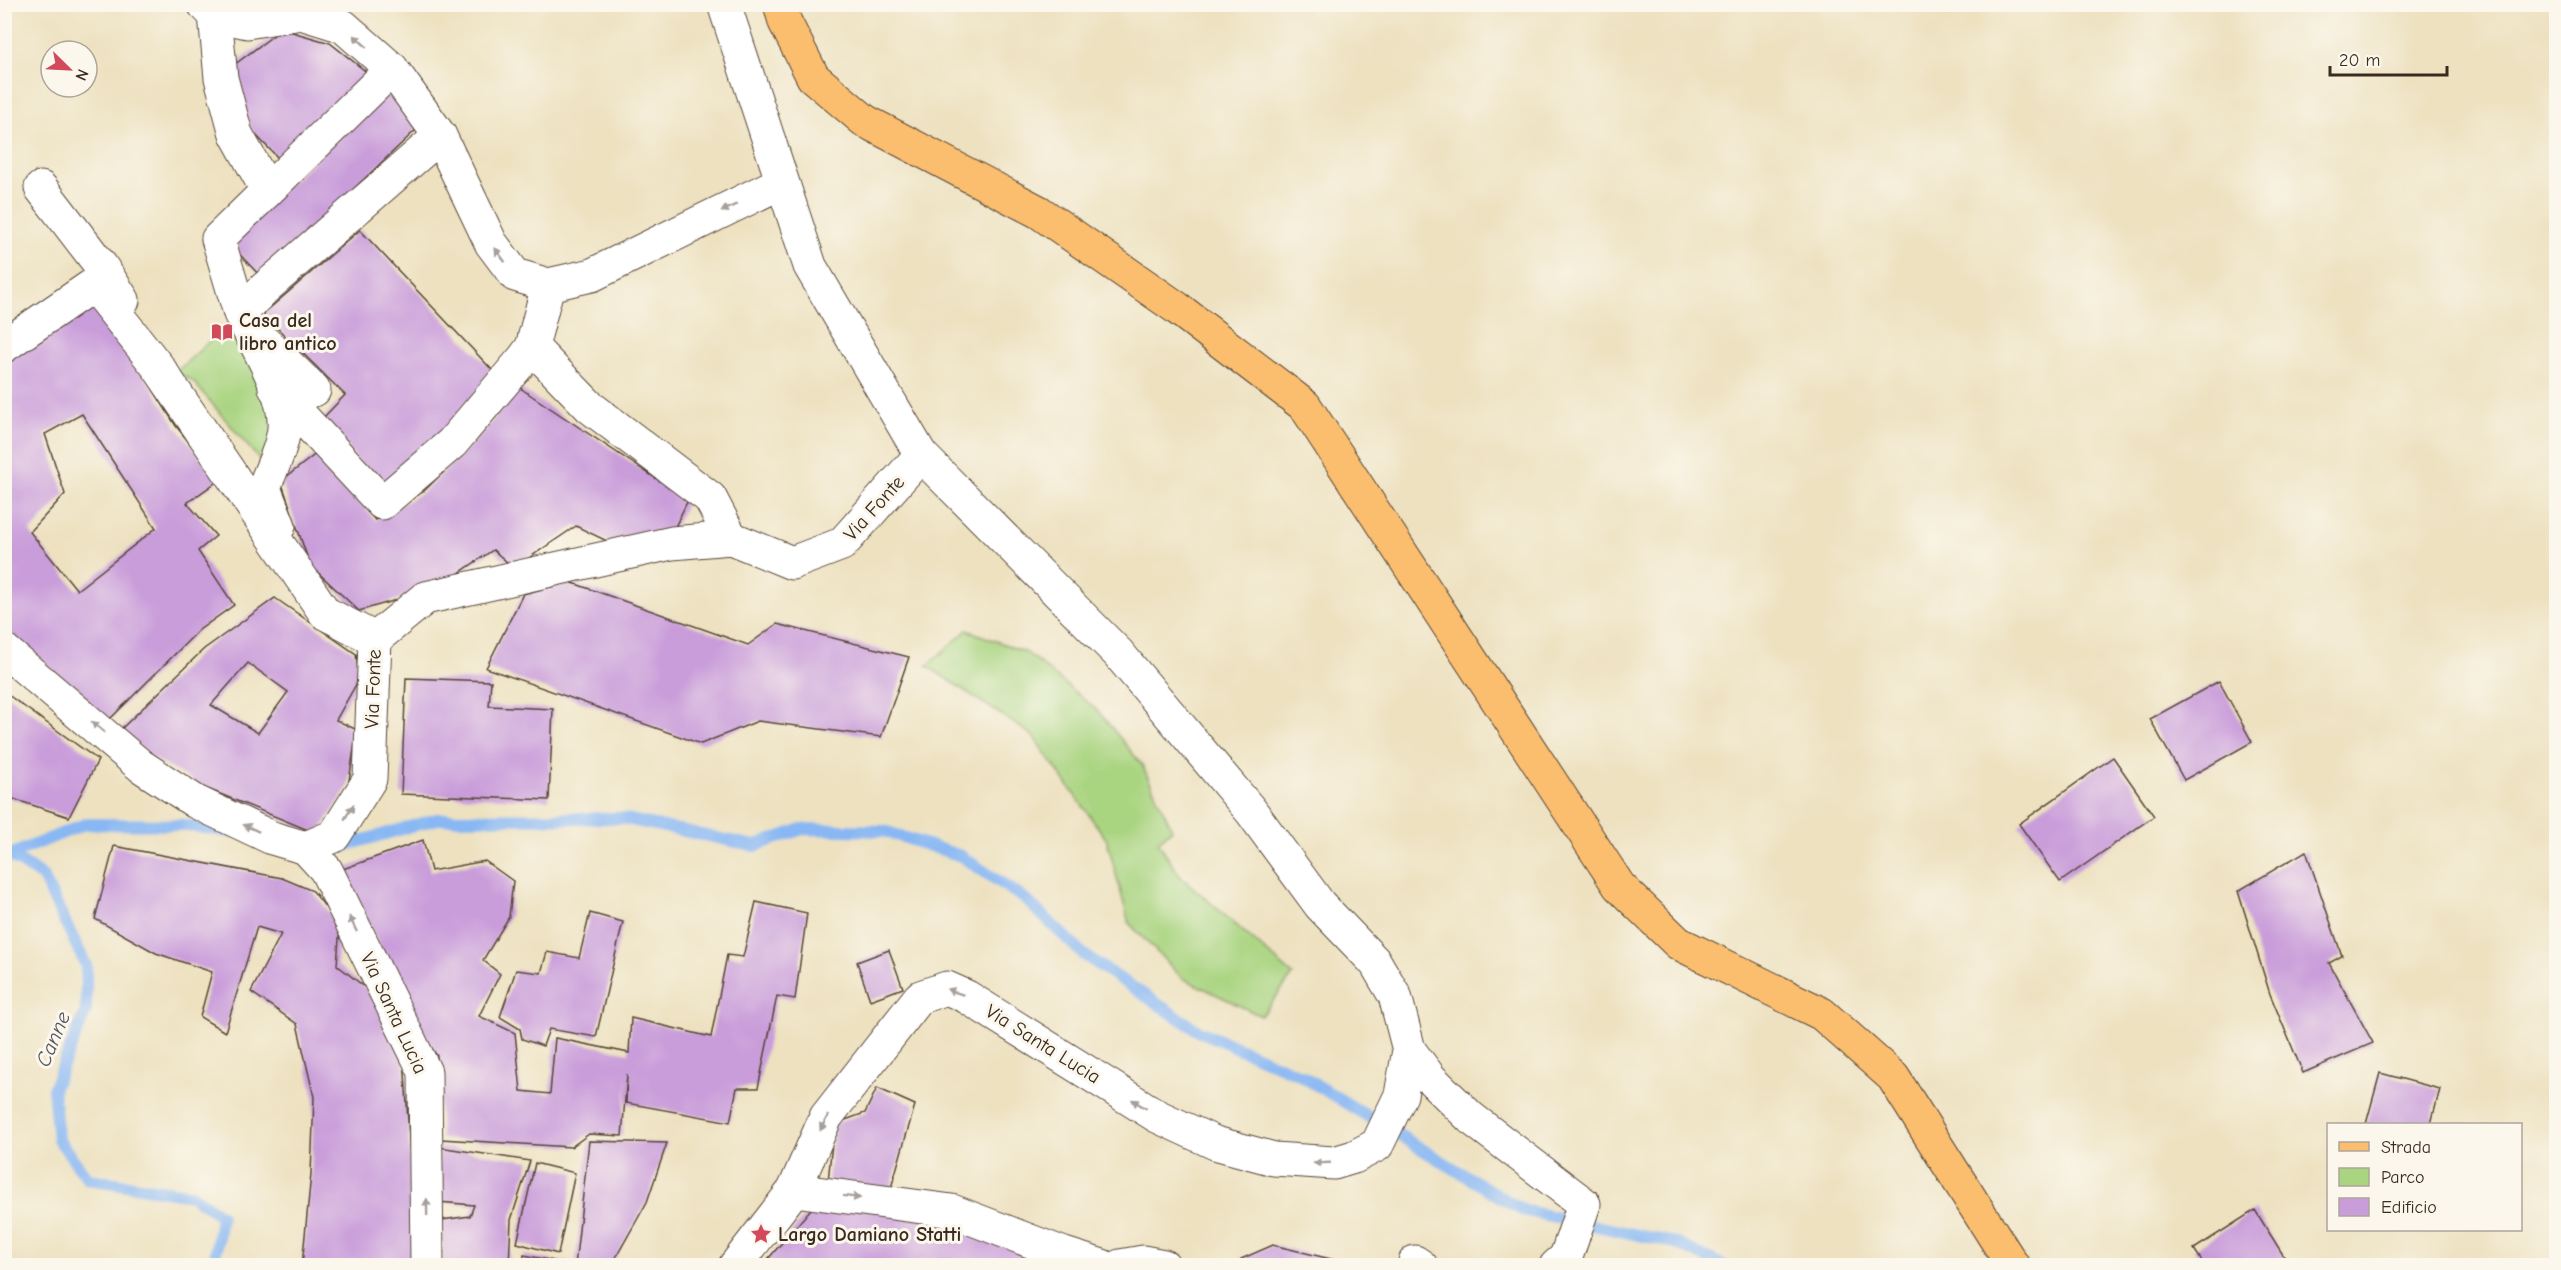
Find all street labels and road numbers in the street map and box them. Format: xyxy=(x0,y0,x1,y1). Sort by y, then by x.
street label: Via Fonte xyxy=(839,471,909,545)
street label: Via Fonte xyxy=(360,649,386,729)
street label: Via Santa Lucia xyxy=(356,949,432,1077)
street label: Via Santa Lucia xyxy=(981,999,1105,1089)

